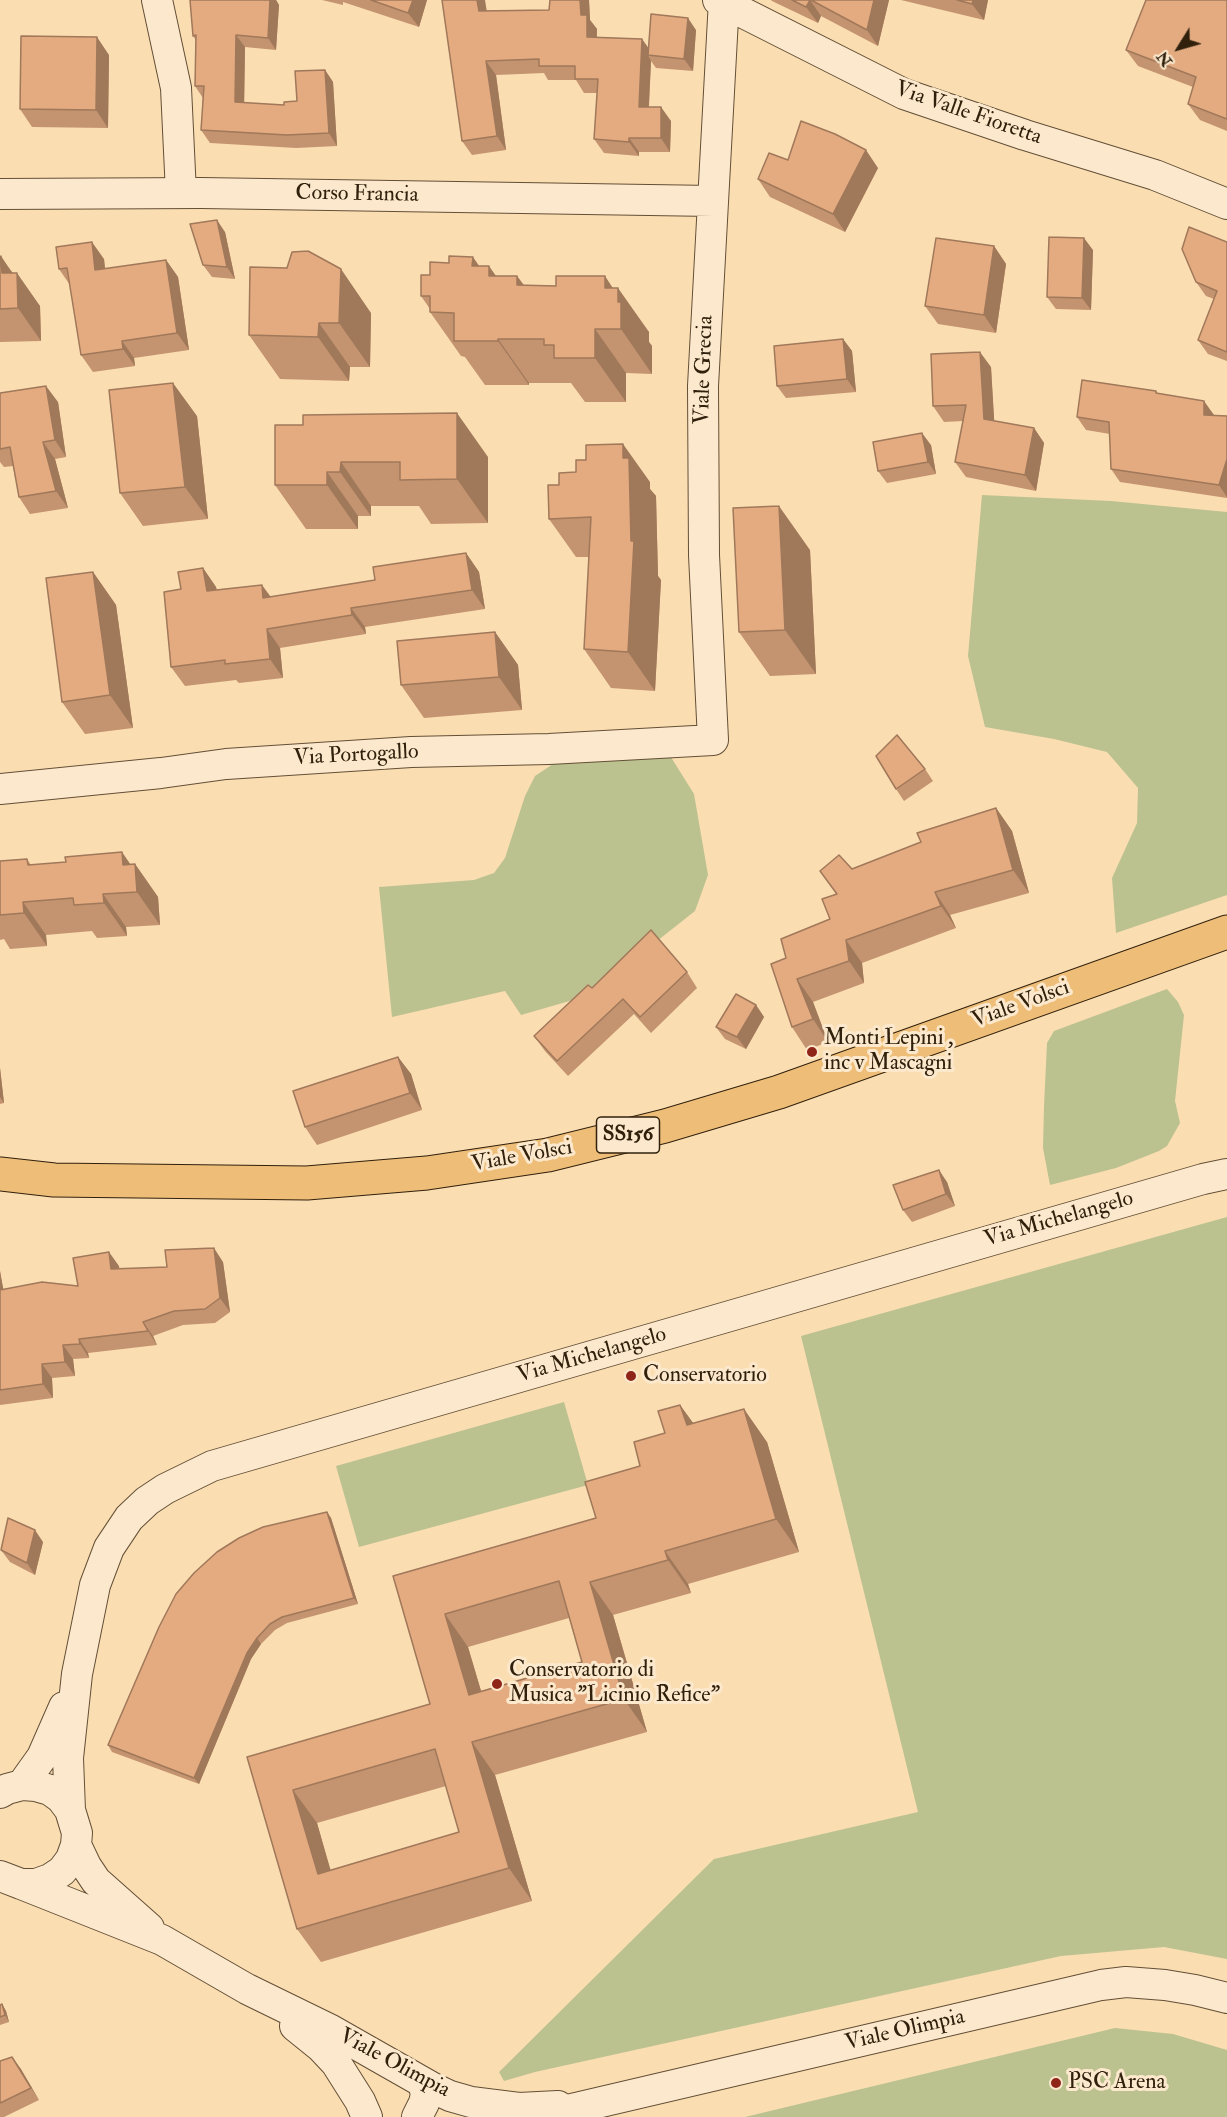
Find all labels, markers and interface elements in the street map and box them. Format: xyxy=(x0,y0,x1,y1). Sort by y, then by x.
north arrow xyxy=(1149,18,1209,78)
text: N xyxy=(1152,47,1177,71)
street label: Via Valle Fioretta xyxy=(891,77,1045,151)
street label: Corso Francia xyxy=(295,181,419,209)
street label: Viale Grecia xyxy=(690,315,720,425)
street label: Via Portogallo xyxy=(293,740,419,772)
street label: Viale Volsci xyxy=(969,975,1073,1035)
place label: Monti Lepini , inc v Mascagni xyxy=(824,1026,953,1078)
marker: Monti Lepini , inc v Mascagni xyxy=(805,1045,819,1059)
road number: SS156 xyxy=(596,1117,660,1153)
street label: Viale Volsci xyxy=(470,1135,574,1179)
street label: Via Michelangelo xyxy=(981,1186,1137,1254)
street label: Via Michelangelo xyxy=(514,1322,670,1390)
place label: Conservatorio xyxy=(643,1363,767,1389)
marker: Conservatorio xyxy=(624,1369,638,1383)
place label: Conservatorio di Musica "Licinio Refice" xyxy=(509,1658,720,1710)
marker: Conservatorio di Musica "Licinio Refice" xyxy=(490,1677,504,1691)
street label: Viale Olimpia xyxy=(843,2004,967,2058)
street label: Viale Olimpia xyxy=(334,2024,454,2104)
place label: PSC Arena xyxy=(1068,2070,1166,2096)
marker: PSC Arena xyxy=(1049,2076,1063,2090)

